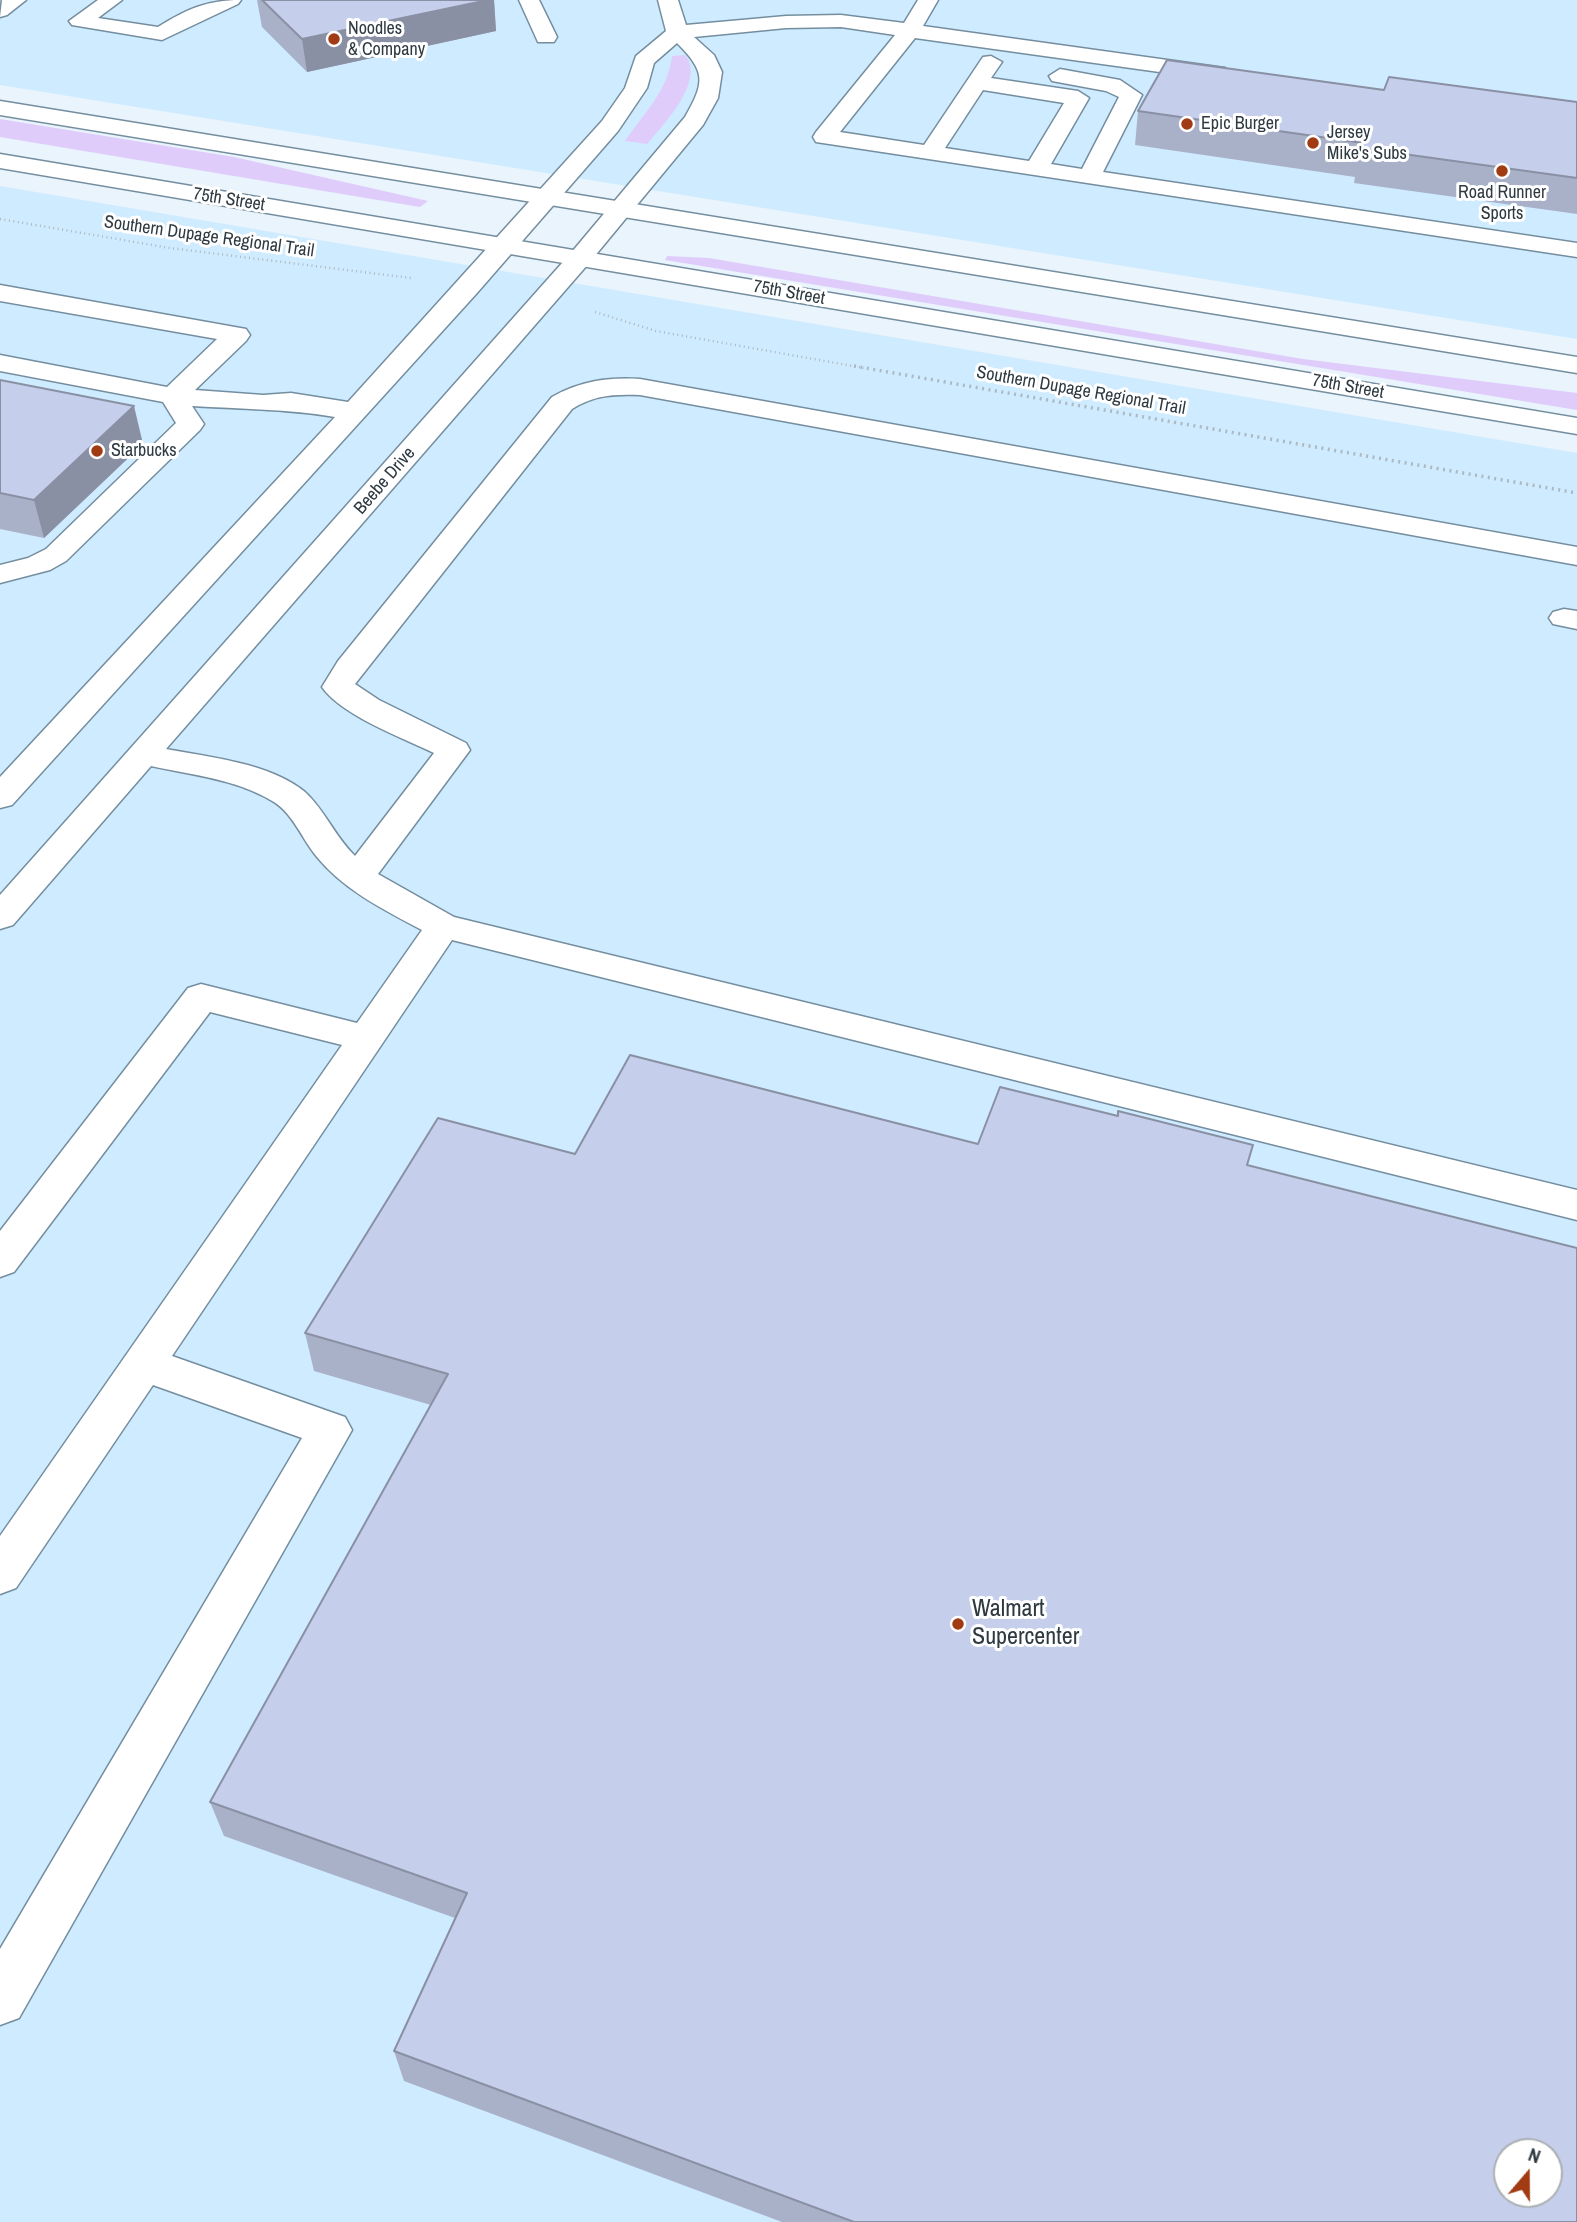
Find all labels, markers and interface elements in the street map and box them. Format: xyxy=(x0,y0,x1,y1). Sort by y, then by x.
place label: Noodles & Company xyxy=(348,18,425,60)
marker: Noodles & Company xyxy=(326,31,342,47)
place label: Epic Burger xyxy=(1201,113,1279,135)
marker: Epic Burger xyxy=(1179,116,1195,132)
place label: Jersey Mike's Subs xyxy=(1327,122,1407,164)
marker: Jersey Mike's Subs xyxy=(1305,135,1321,151)
marker: Road Runner Sports xyxy=(1494,163,1510,179)
place label: Road Runner Sports xyxy=(1458,182,1546,224)
street label: 75th Street xyxy=(192,184,266,216)
street label: Southern Dupage Regional Trail xyxy=(103,212,315,262)
street label: 75th Street xyxy=(752,276,826,310)
street label: Southern Dupage Regional Trail xyxy=(975,362,1187,420)
street label: 75th Street xyxy=(1311,370,1385,404)
place label: Starbucks xyxy=(111,440,177,462)
marker: Starbucks xyxy=(89,443,105,459)
street label: Beebe Drive xyxy=(350,443,420,519)
place label: Walmart Supercenter xyxy=(972,1596,1079,1652)
marker: Walmart Supercenter xyxy=(950,1616,966,1632)
north arrow xyxy=(1493,2138,1563,2208)
text: N xyxy=(1525,2141,1544,2169)

